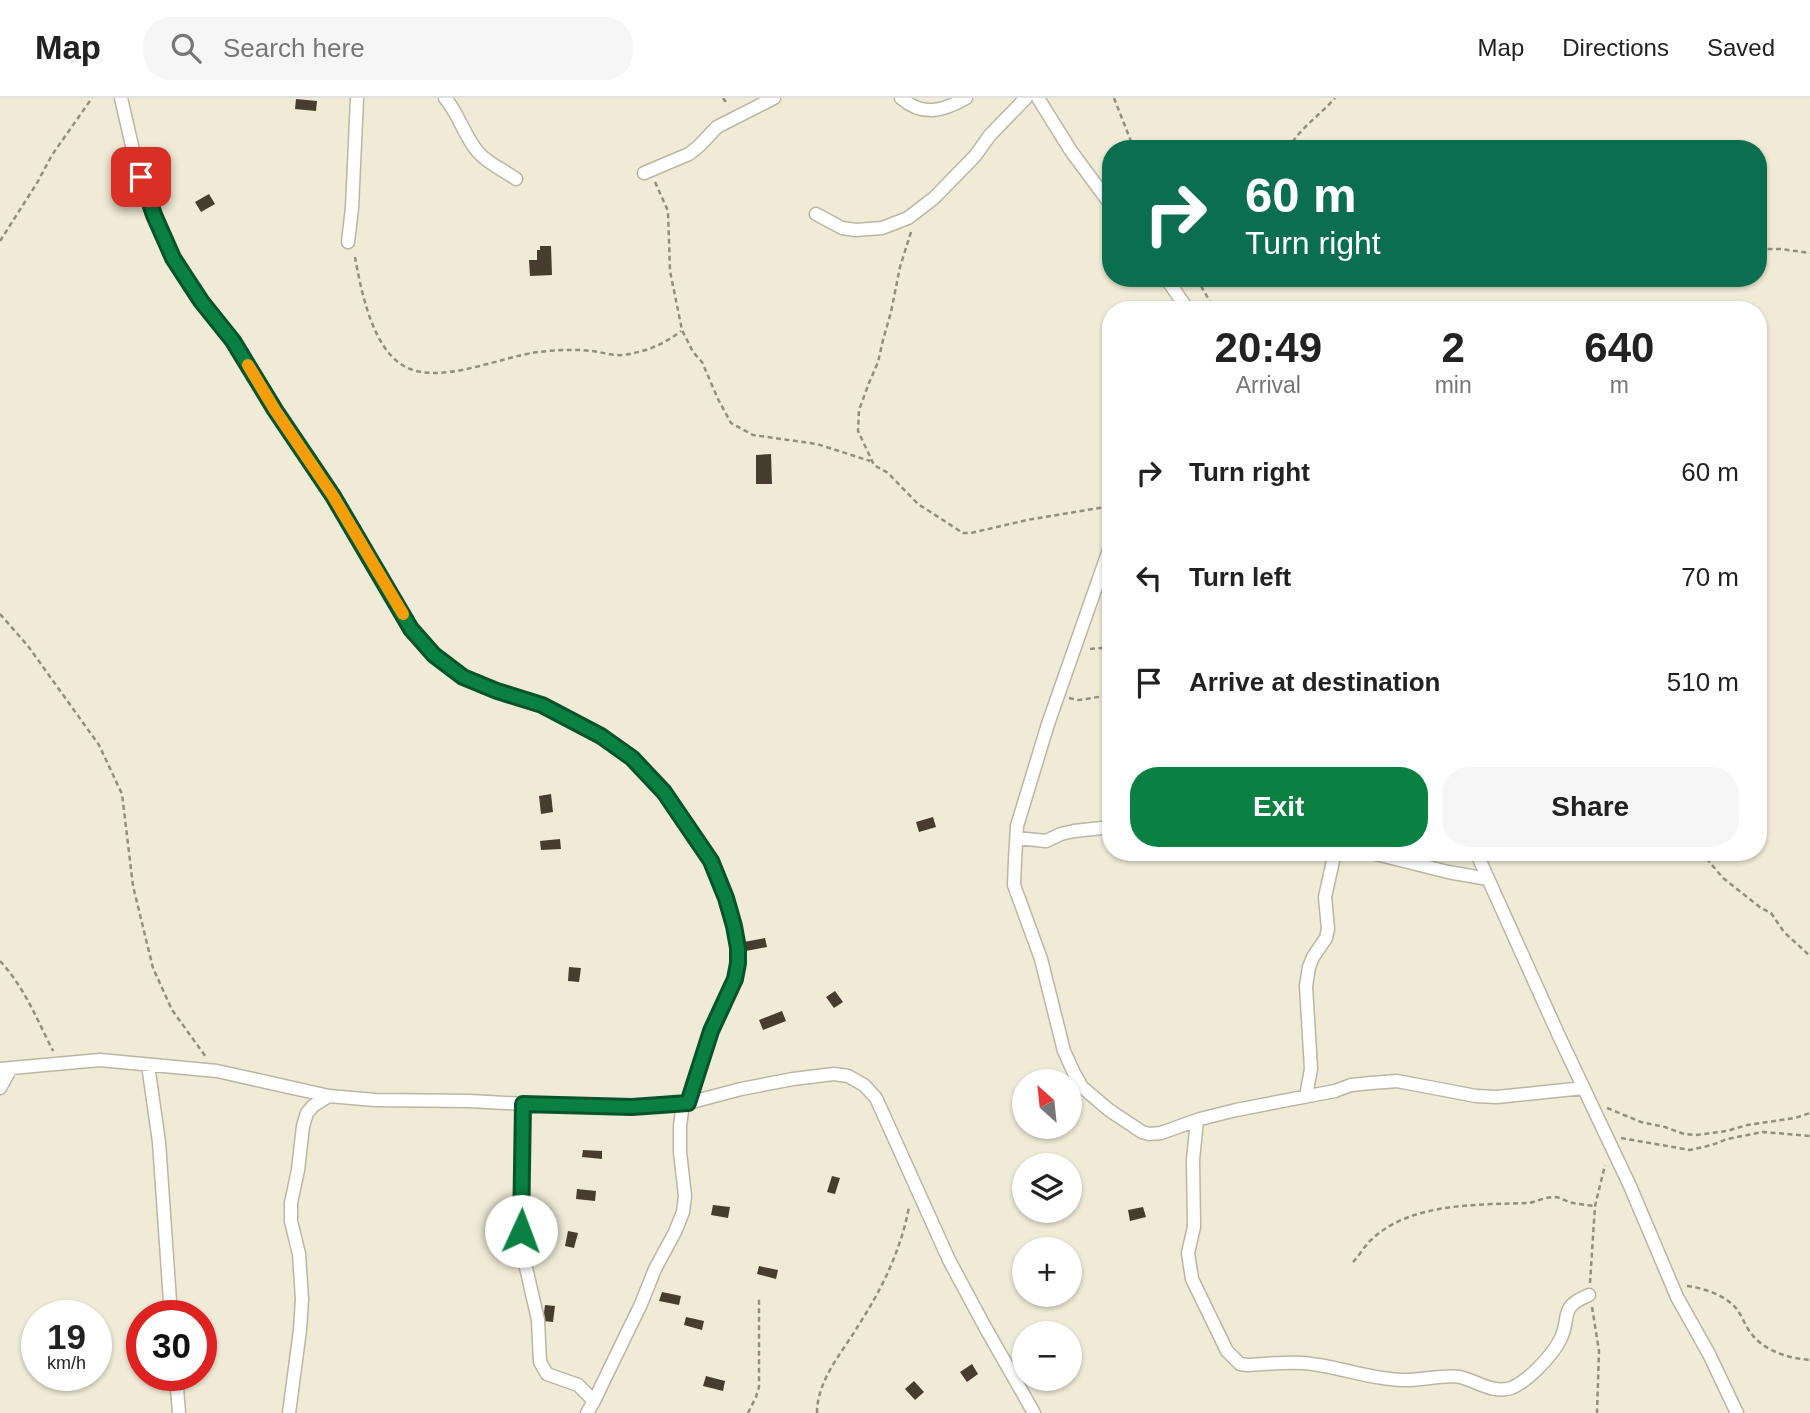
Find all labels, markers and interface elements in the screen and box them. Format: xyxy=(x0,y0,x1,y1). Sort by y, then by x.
search box xyxy=(143,17,633,80)
text: Map xyxy=(35,29,101,66)
icon: search xyxy=(167,29,205,67)
text: Search here xyxy=(223,33,365,63)
text: Map xyxy=(1478,34,1524,61)
text: Directions xyxy=(1562,34,1669,61)
text: Saved xyxy=(1707,34,1775,61)
pin xyxy=(111,147,171,207)
icon: arrive xyxy=(122,158,160,196)
icon: right xyxy=(1130,168,1221,259)
text: 60 m xyxy=(1245,168,1357,222)
text: Turn right xyxy=(1245,225,1381,261)
text: 20:49 xyxy=(1215,324,1322,371)
text: 2 xyxy=(1441,324,1465,371)
text: 640 xyxy=(1584,324,1654,371)
text: Arrival xyxy=(1236,372,1301,398)
text: min xyxy=(1435,372,1472,398)
text: m xyxy=(1610,372,1629,398)
icon: right xyxy=(1130,454,1168,492)
text: Turn right xyxy=(1189,457,1310,487)
text: 60 m xyxy=(1681,457,1739,487)
icon: left xyxy=(1130,559,1168,597)
text: Turn left xyxy=(1189,562,1291,592)
text: 70 m xyxy=(1681,562,1739,592)
icon: arrive xyxy=(1130,664,1168,702)
text: Arrive at destination xyxy=(1189,667,1440,697)
text: 510 m xyxy=(1667,667,1739,697)
button: Exit xyxy=(1130,767,1428,847)
button: Share xyxy=(1442,767,1739,847)
north arrow xyxy=(1012,1069,1082,1139)
map controls xyxy=(1012,1069,1082,1391)
button: layers xyxy=(1012,1153,1082,1223)
position arrow xyxy=(484,1194,558,1268)
button: + xyxy=(1012,1237,1082,1307)
speed limit sign: 30 xyxy=(126,1300,217,1391)
text: 19 xyxy=(47,1317,86,1356)
button: − xyxy=(1012,1321,1082,1391)
text: km/h xyxy=(47,1353,86,1373)

